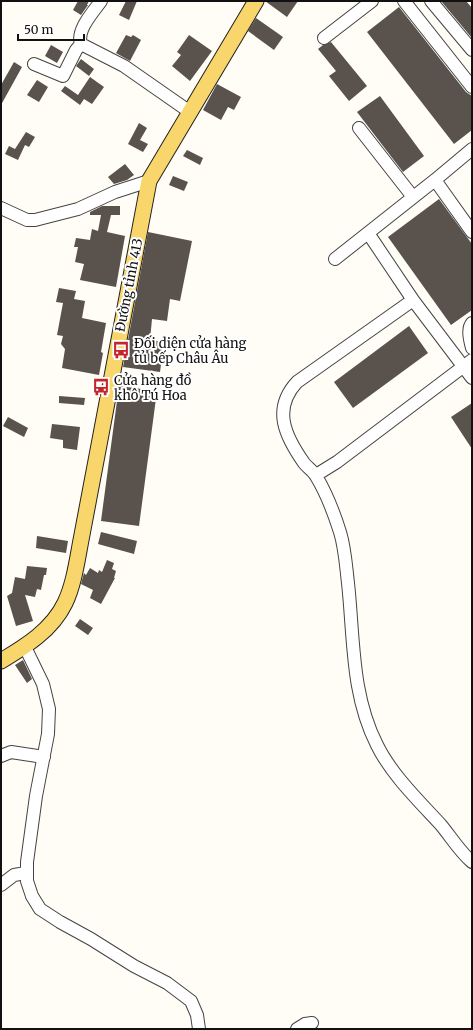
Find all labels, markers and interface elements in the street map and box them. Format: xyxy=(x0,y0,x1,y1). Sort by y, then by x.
scale bar xyxy=(18,16,84,42)
text: 50 m xyxy=(24,22,53,37)
street label: Đường tỉnh 413 xyxy=(112,237,146,333)
place label: Đối diện cửa hàng tủ bếp Châu Âu xyxy=(134,335,246,367)
bus stop icon: Đối diện cửa hàng tủ bếp Châu Âu xyxy=(111,340,131,360)
place label: Cửa hàng đồ khô Tú Hoa xyxy=(114,372,192,404)
bus stop icon: Cửa hàng đồ khô Tú Hoa xyxy=(91,377,111,397)

